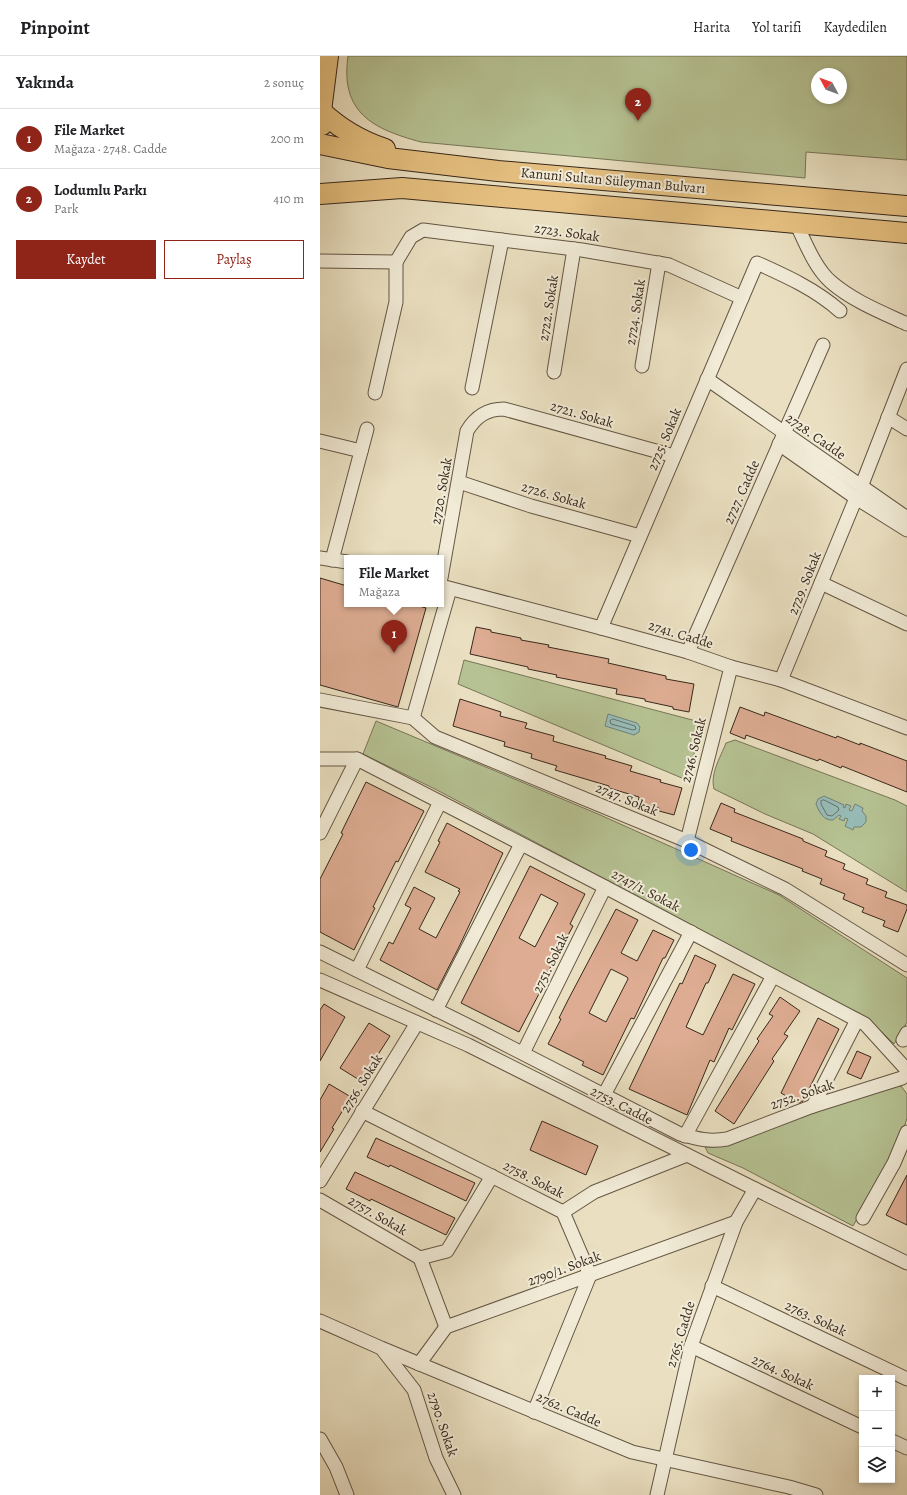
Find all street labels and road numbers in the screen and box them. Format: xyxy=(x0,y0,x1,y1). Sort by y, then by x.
street label: Kanuni Sultan Süleyman Bulvarı xyxy=(520,163,706,198)
street label: 2723. Sokak xyxy=(533,218,601,247)
street label: 2722. Sokak xyxy=(534,274,563,343)
street label: 2724. Sokak xyxy=(621,278,650,346)
street label: 2721. Sokak xyxy=(548,396,616,433)
street label: 2725. Sokak xyxy=(643,405,686,473)
street label: 2728. Cadde xyxy=(782,409,850,464)
street label: 2720. Sokak xyxy=(426,456,457,526)
street label: 2727. Cadde xyxy=(719,457,764,527)
street label: 2726. Sokak xyxy=(519,477,589,514)
street label: 2729. Sokak xyxy=(783,549,826,618)
street label: 2741. Cadde xyxy=(646,616,716,653)
street label: 2746. Sokak xyxy=(676,716,711,785)
street label: 2747. Sokak xyxy=(593,778,661,821)
street label: 2747/1. Sokak xyxy=(608,864,683,916)
street label: 2751. Sokak xyxy=(528,930,573,996)
street label: 2756. Sokak xyxy=(336,1050,387,1116)
street label: 2752. Sokak xyxy=(768,1075,837,1114)
street label: 2753. Cadde xyxy=(587,1082,656,1129)
street label: 2758. Sokak xyxy=(500,1156,568,1203)
street label: 2757. Sokak xyxy=(345,1191,411,1240)
street label: 2790/1. Sokak xyxy=(525,1246,604,1291)
street label: 2763. Sokak xyxy=(782,1296,850,1341)
street label: 2765. Cadde xyxy=(661,1299,700,1370)
street label: 2764. Sokak xyxy=(749,1350,817,1395)
street label: 2762. Cadde xyxy=(533,1387,604,1432)
street label: 2790. Sokak xyxy=(423,1389,462,1459)

